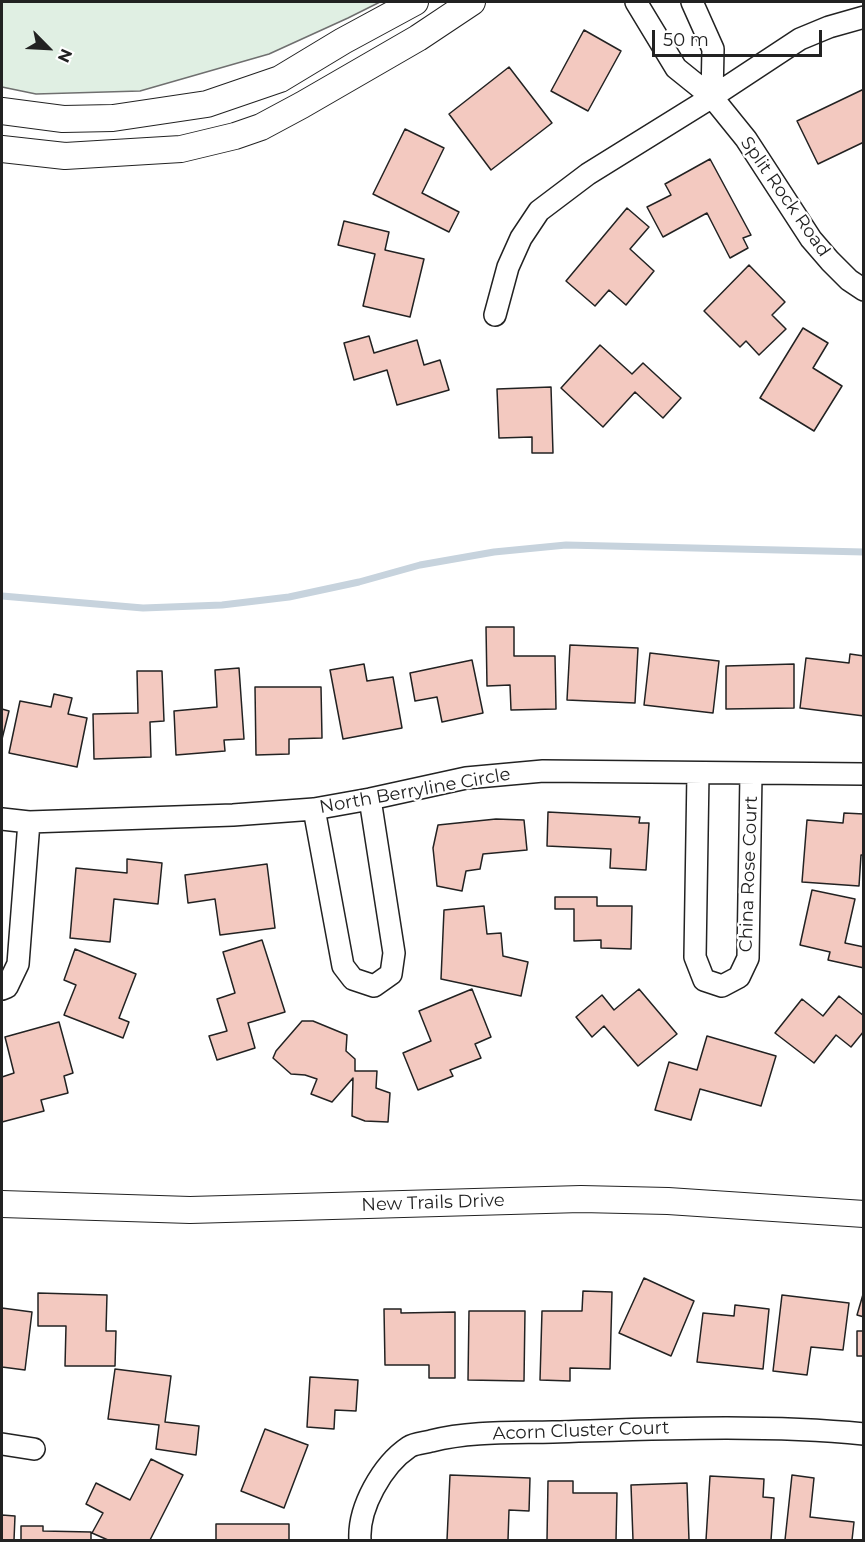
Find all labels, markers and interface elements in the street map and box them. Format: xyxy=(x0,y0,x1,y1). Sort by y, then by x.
north arrow xyxy=(18,18,78,78)
scale bar xyxy=(655,18,824,56)
text: 50 m xyxy=(663,29,709,51)
text: N xyxy=(54,46,76,65)
street label: Split Rock Road xyxy=(736,133,834,261)
street label: North Berryline Circle xyxy=(318,764,512,818)
street label: China Rose Court xyxy=(735,795,763,953)
street label: New Trails Drive xyxy=(361,1190,505,1216)
street label: Acorn Cluster Court xyxy=(492,1417,670,1445)

